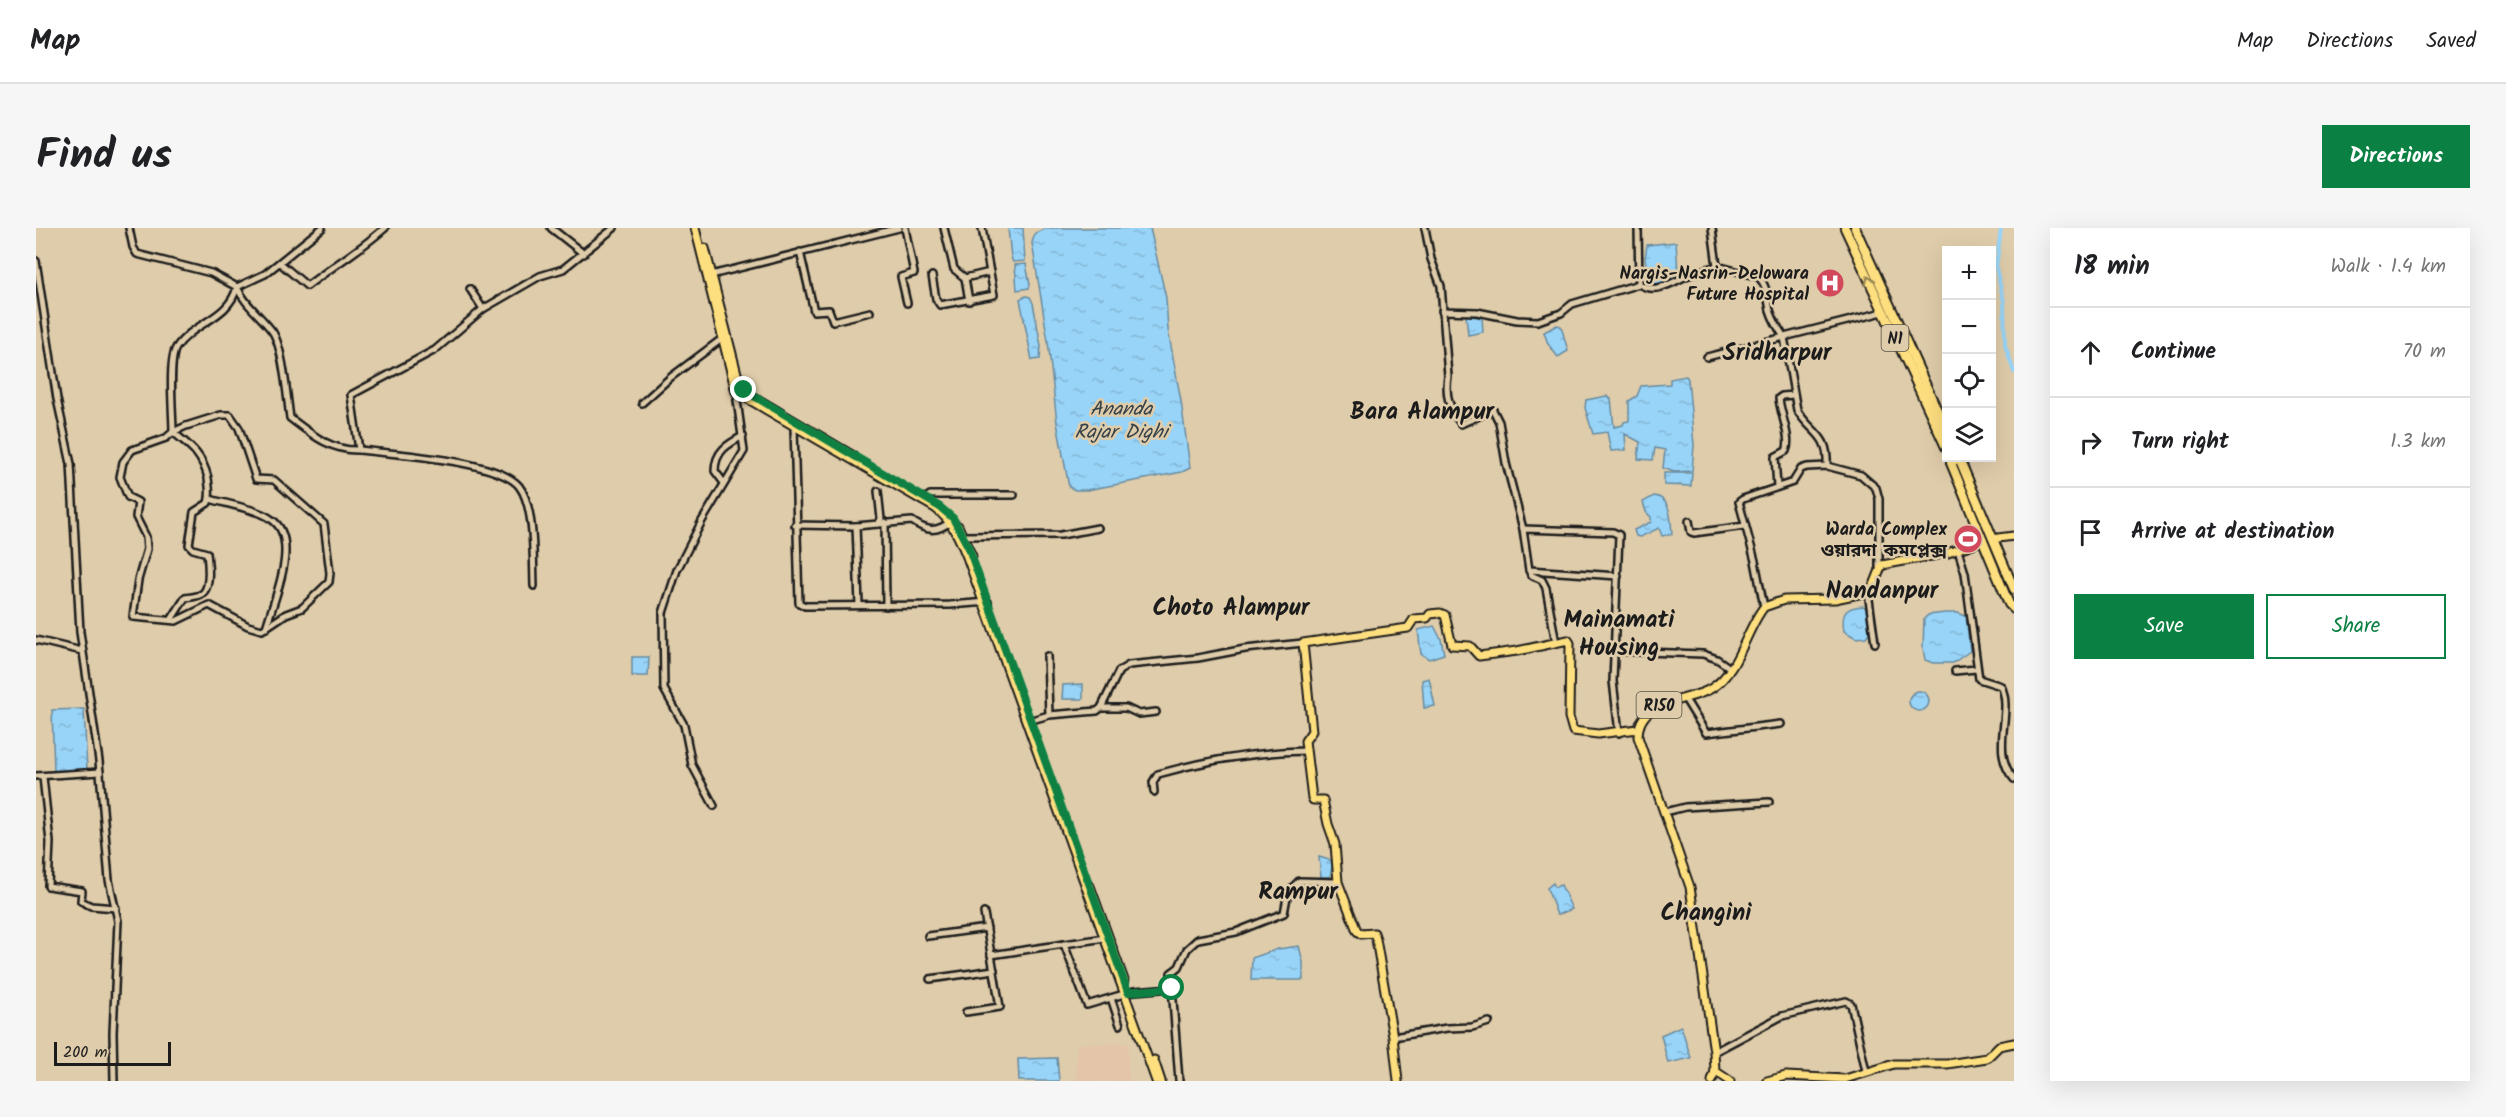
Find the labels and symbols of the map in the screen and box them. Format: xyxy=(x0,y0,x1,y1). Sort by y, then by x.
place label: Nargis-Nasrin-Delowara Future Hospital xyxy=(1620,260,1809,310)
hospital icon: Nargis-Nasrin-Delowara Future Hospital xyxy=(1814,267,1846,299)
one-way arrow xyxy=(1864,275,1876,286)
road number: N1 xyxy=(1882,325,1908,351)
district label: Sridharpur xyxy=(1723,334,1833,373)
route end xyxy=(730,376,756,402)
district label: Bara Alampur xyxy=(1350,393,1495,432)
water label: Ananda Rajar Dighi xyxy=(1075,394,1172,449)
place label: Warda Complex ওয়ারদা কমপ্লেক্স xyxy=(1821,516,1948,566)
sports icon: Warda Complex ওয়ারদা কমপ্লেক্স xyxy=(1952,523,1984,555)
district label: Nandanpur xyxy=(1826,572,1940,611)
district label: Choto Alampur xyxy=(1153,589,1311,628)
district label: Mainamati Housing xyxy=(1563,601,1675,668)
road number: R150 xyxy=(1636,692,1682,718)
district label: Rampur xyxy=(1258,873,1339,912)
district label: Changini xyxy=(1660,894,1752,933)
route start xyxy=(1158,974,1184,1000)
scale bar xyxy=(54,1039,171,1066)

